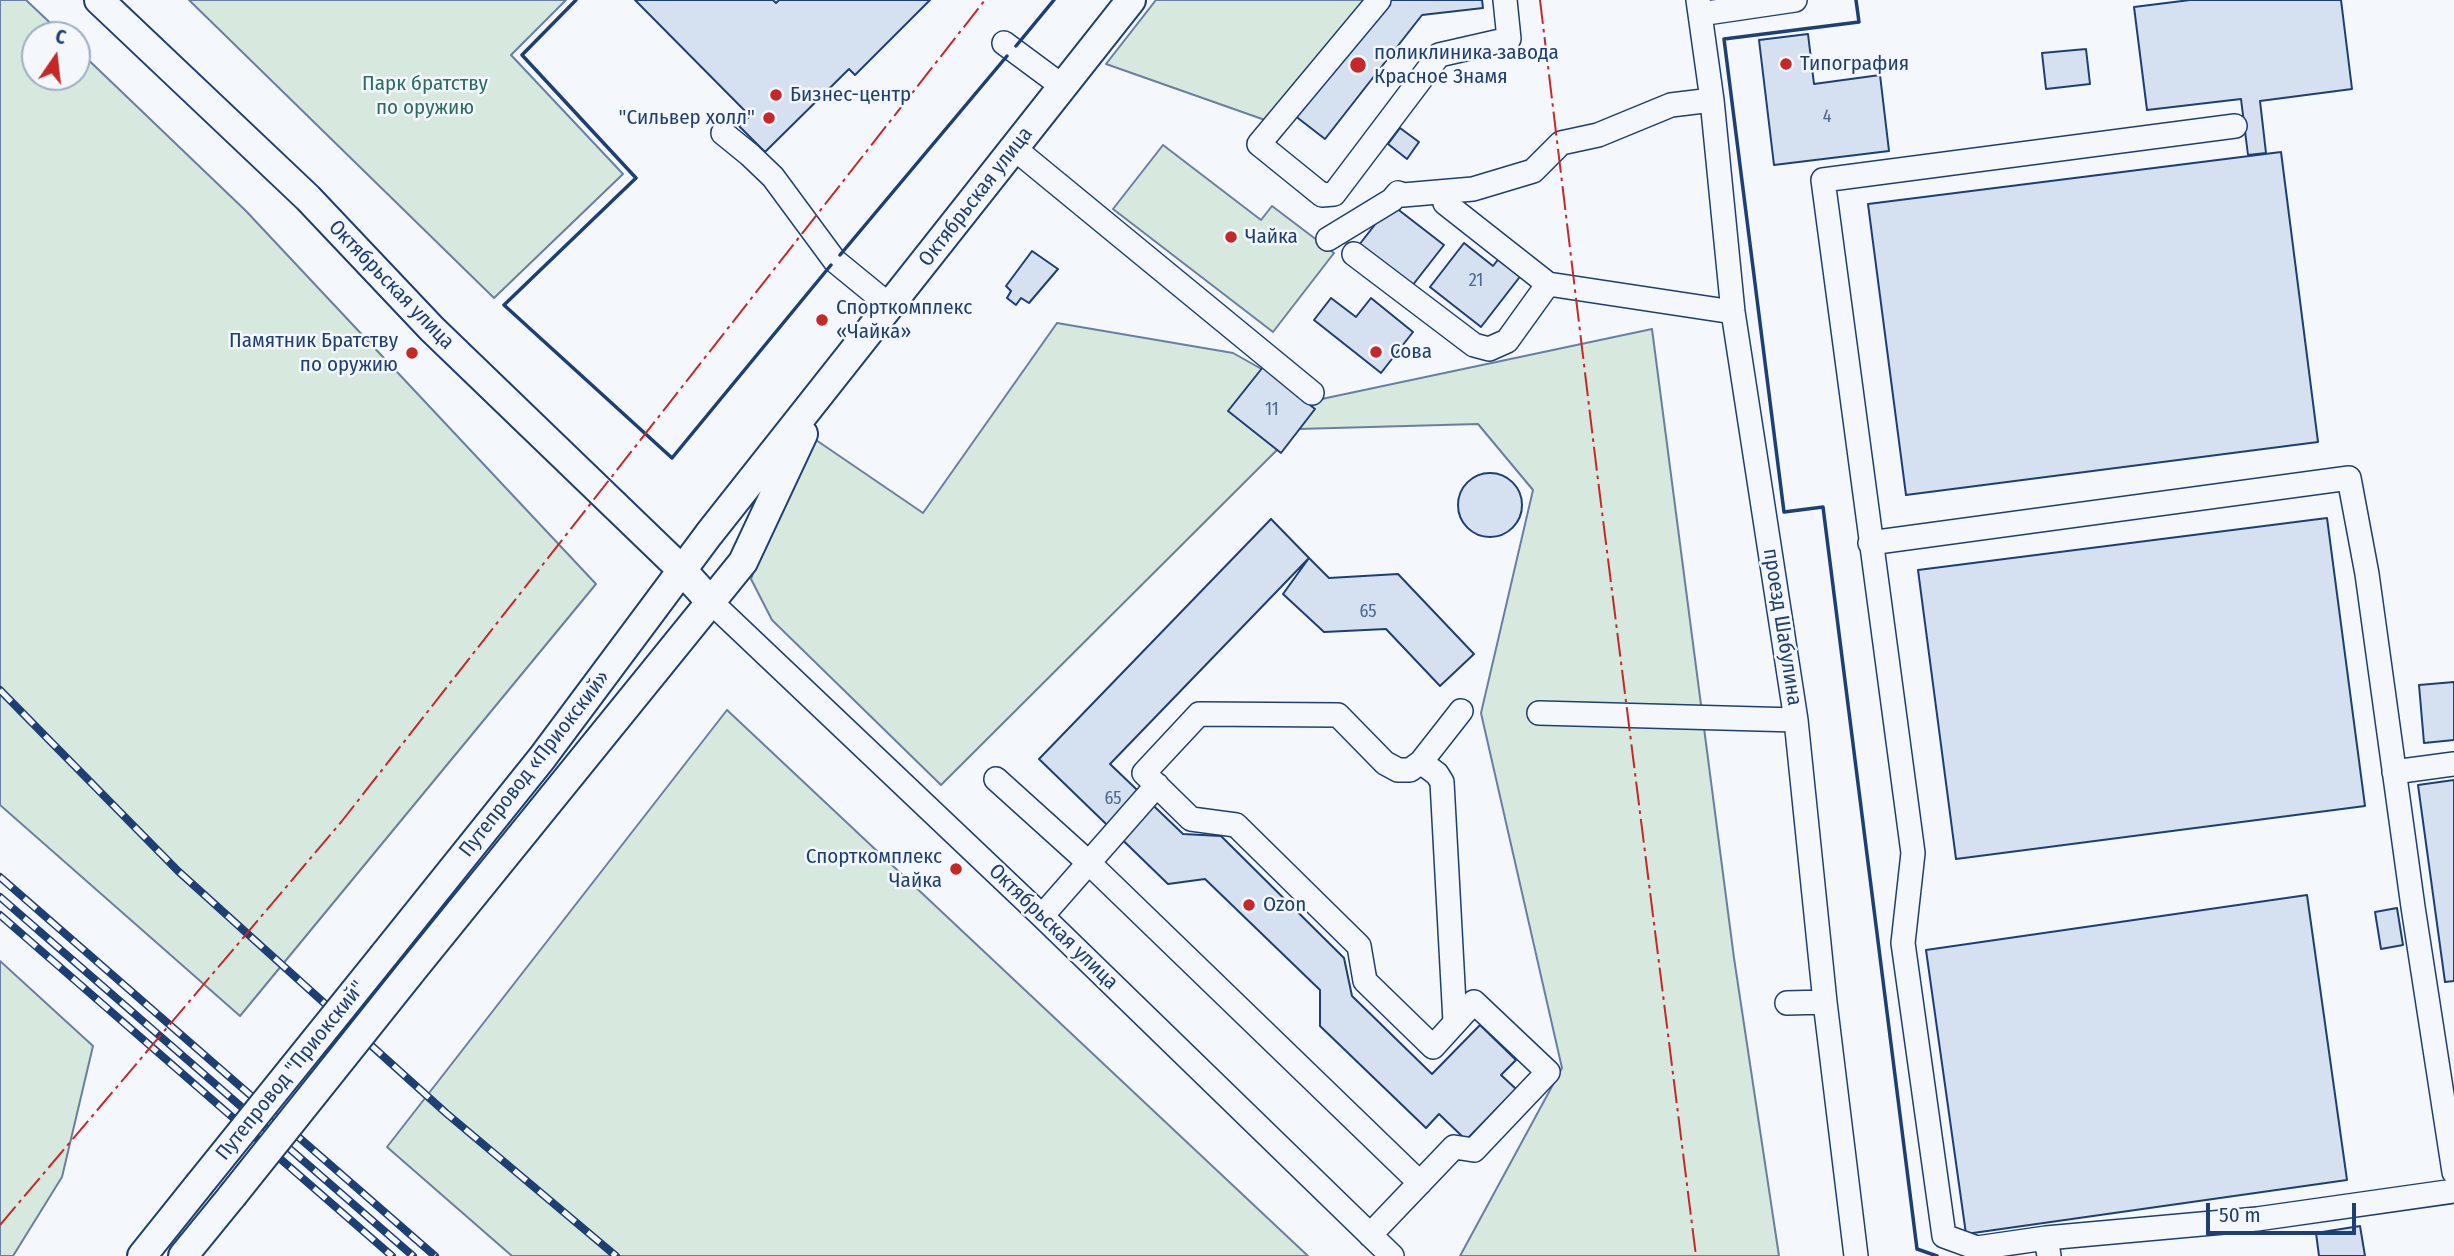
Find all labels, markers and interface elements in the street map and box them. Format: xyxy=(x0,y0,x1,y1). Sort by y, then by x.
north arrow xyxy=(21,21,91,91)
text: С xyxy=(53,25,68,49)
place label: поликлиника завода Красное Знамя xyxy=(1374,40,1559,90)
place label: Типография xyxy=(1800,51,1909,77)
marker: поликлиника завода Красное Знамя xyxy=(1348,55,1368,75)
marker: Типография xyxy=(1778,56,1794,72)
park label: Парк братству по оружию xyxy=(362,71,488,121)
place label: Бизнес-центр xyxy=(790,82,911,108)
marker: Бизнес-центр xyxy=(768,87,784,103)
place label: "Сильвер холл" xyxy=(619,105,755,131)
house number: 4 xyxy=(1823,106,1831,128)
marker: "Сильвер холл" xyxy=(761,110,777,126)
street label: Октябрьская улица xyxy=(914,122,1038,272)
street label: Октябрьская улица xyxy=(323,215,459,355)
place label: Чайка xyxy=(1245,224,1298,250)
marker: Чайка xyxy=(1223,229,1239,245)
house number: 21 xyxy=(1469,270,1483,292)
place label: Спорткомплекс «Чайка» xyxy=(836,295,972,345)
marker: Спорткомплекс «Чайка» xyxy=(814,312,830,328)
place label: Памятник Братству по оружию xyxy=(229,328,398,378)
place label: Сова xyxy=(1390,339,1432,365)
marker: Сова xyxy=(1368,344,1384,360)
marker: Памятник Братству по оружию xyxy=(404,345,420,361)
house number: 11 xyxy=(1265,399,1279,421)
street label: проезд Шабулина xyxy=(1757,547,1807,707)
house number: 65 xyxy=(1359,601,1377,623)
street label: Путепровод «Приокский» xyxy=(454,666,616,862)
house number: 65 xyxy=(1104,788,1122,810)
place label: Спорткомплекс Чайка xyxy=(806,844,942,894)
street label: Октябрьская улица xyxy=(983,859,1123,995)
marker: Спорткомплекс Чайка xyxy=(948,861,964,877)
place label: Ozon xyxy=(1263,892,1306,918)
marker: Ozon xyxy=(1241,897,1257,913)
street label: Путепровод "Приокский" xyxy=(211,976,371,1166)
scale bar xyxy=(2209,1190,2360,1234)
text: 50 m xyxy=(2219,1202,2261,1228)

